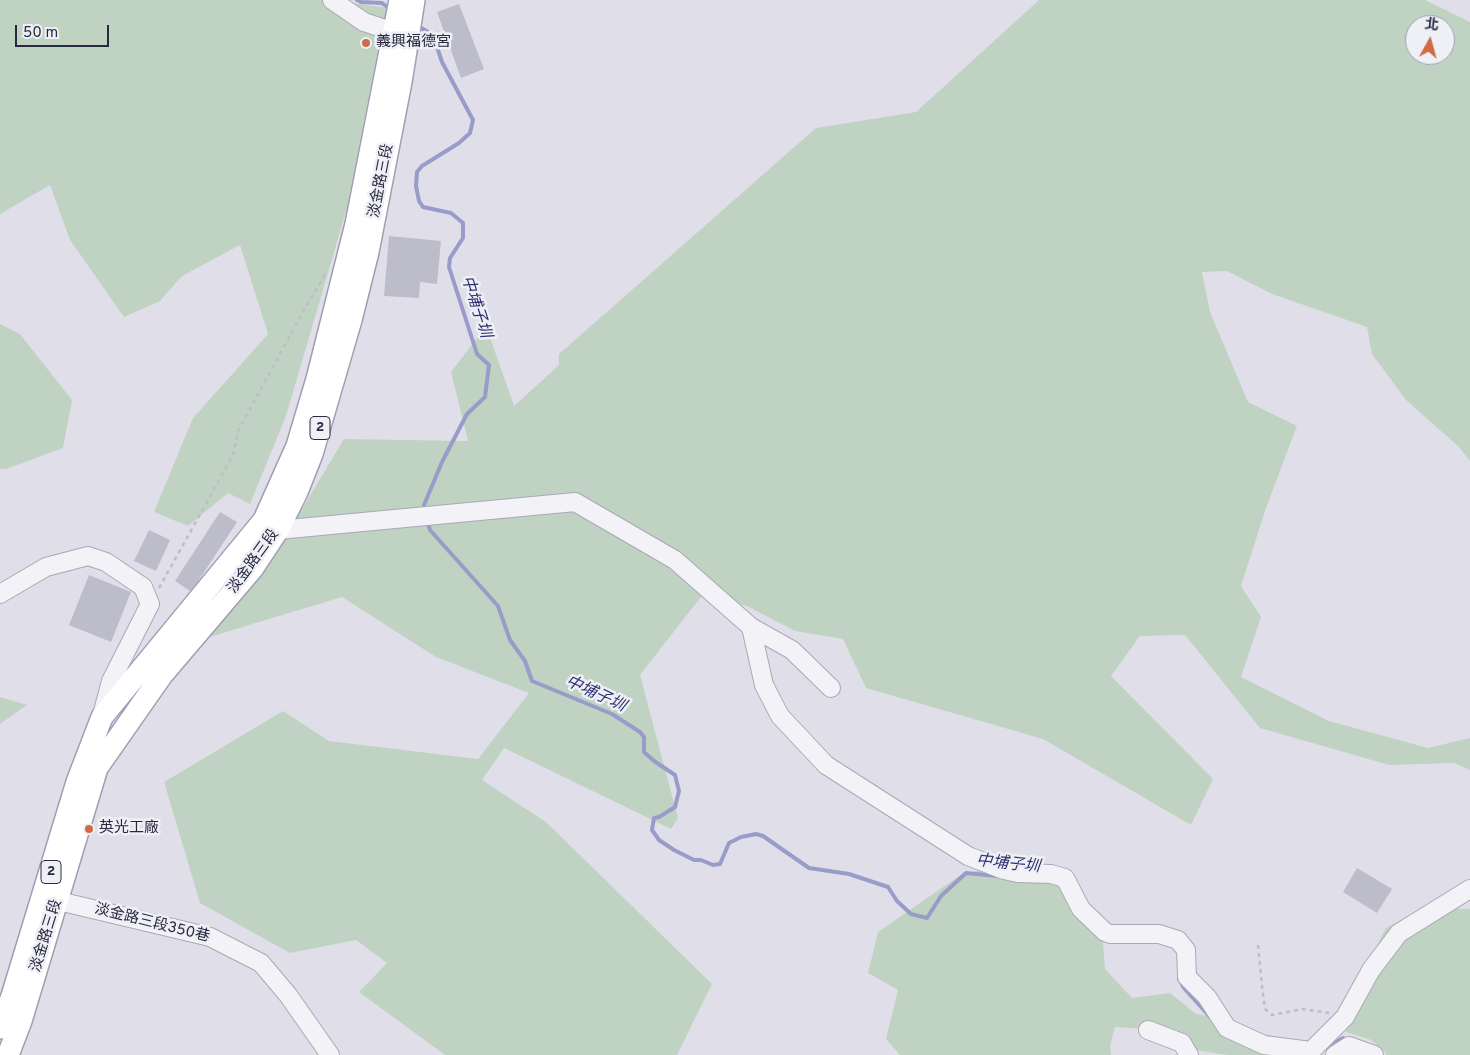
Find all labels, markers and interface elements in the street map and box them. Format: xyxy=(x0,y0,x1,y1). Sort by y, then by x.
scale bar xyxy=(18,15,111,47)
north arrow xyxy=(1405,15,1455,65)
text: 北 xyxy=(1424,16,1440,35)
text: 50 m xyxy=(23,24,58,43)
place label: 義興福德宮 xyxy=(376,34,451,52)
marker: 義興福德宮 xyxy=(360,37,372,49)
street label: 淡金路三段 xyxy=(366,142,398,220)
water label: 中埔子圳 xyxy=(456,274,494,340)
road number: 2 xyxy=(310,416,330,439)
street label: 淡金路三段 xyxy=(225,526,283,598)
water label: 中埔子圳 xyxy=(562,673,628,717)
place label: 英光工廠 xyxy=(99,820,159,838)
marker: 英光工廠 xyxy=(83,823,95,835)
water label: 中埔子圳 xyxy=(975,852,1041,878)
road number: 2 xyxy=(41,860,61,884)
street label: 淡金路三段 xyxy=(27,898,67,974)
street label: 淡金路三段350巷 xyxy=(93,901,211,947)

